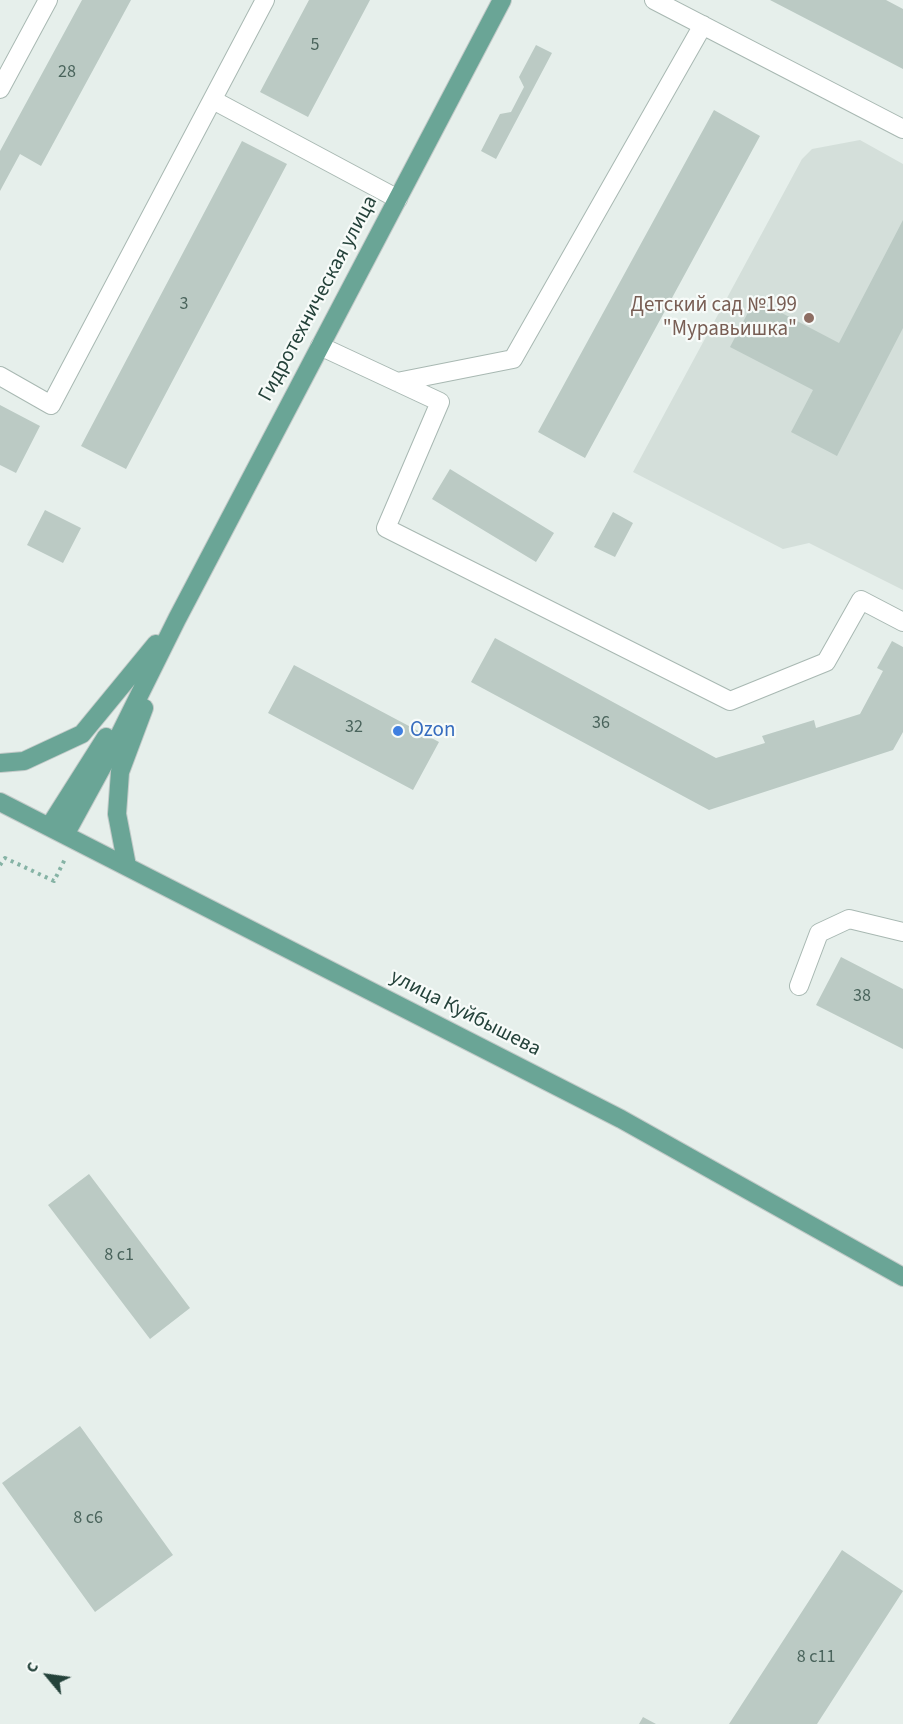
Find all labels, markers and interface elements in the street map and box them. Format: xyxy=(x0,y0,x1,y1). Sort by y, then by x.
house number: 5 xyxy=(311,35,319,57)
house number: 28 xyxy=(58,62,76,84)
street label: Гидротехническая улица xyxy=(254,192,384,406)
place label: Детский сад №199 "Муравьишка" xyxy=(631,293,797,343)
house number: 3 xyxy=(180,294,188,316)
marker: Детский сад №199 "Муравьишка" xyxy=(802,311,816,325)
house number: 36 xyxy=(592,713,610,735)
house number: 32 xyxy=(345,717,363,739)
place label: Ozon xyxy=(410,718,455,744)
marker: Ozon xyxy=(391,724,405,738)
street label: улица Куйбышева xyxy=(385,965,545,1063)
house number: 38 xyxy=(853,986,871,1008)
house number: 8 с1 xyxy=(104,1245,134,1267)
house number: 8 с6 xyxy=(73,1508,103,1530)
north arrow xyxy=(18,1646,78,1706)
house number: 8 с11 xyxy=(797,1647,835,1669)
text: С xyxy=(20,1658,44,1677)

